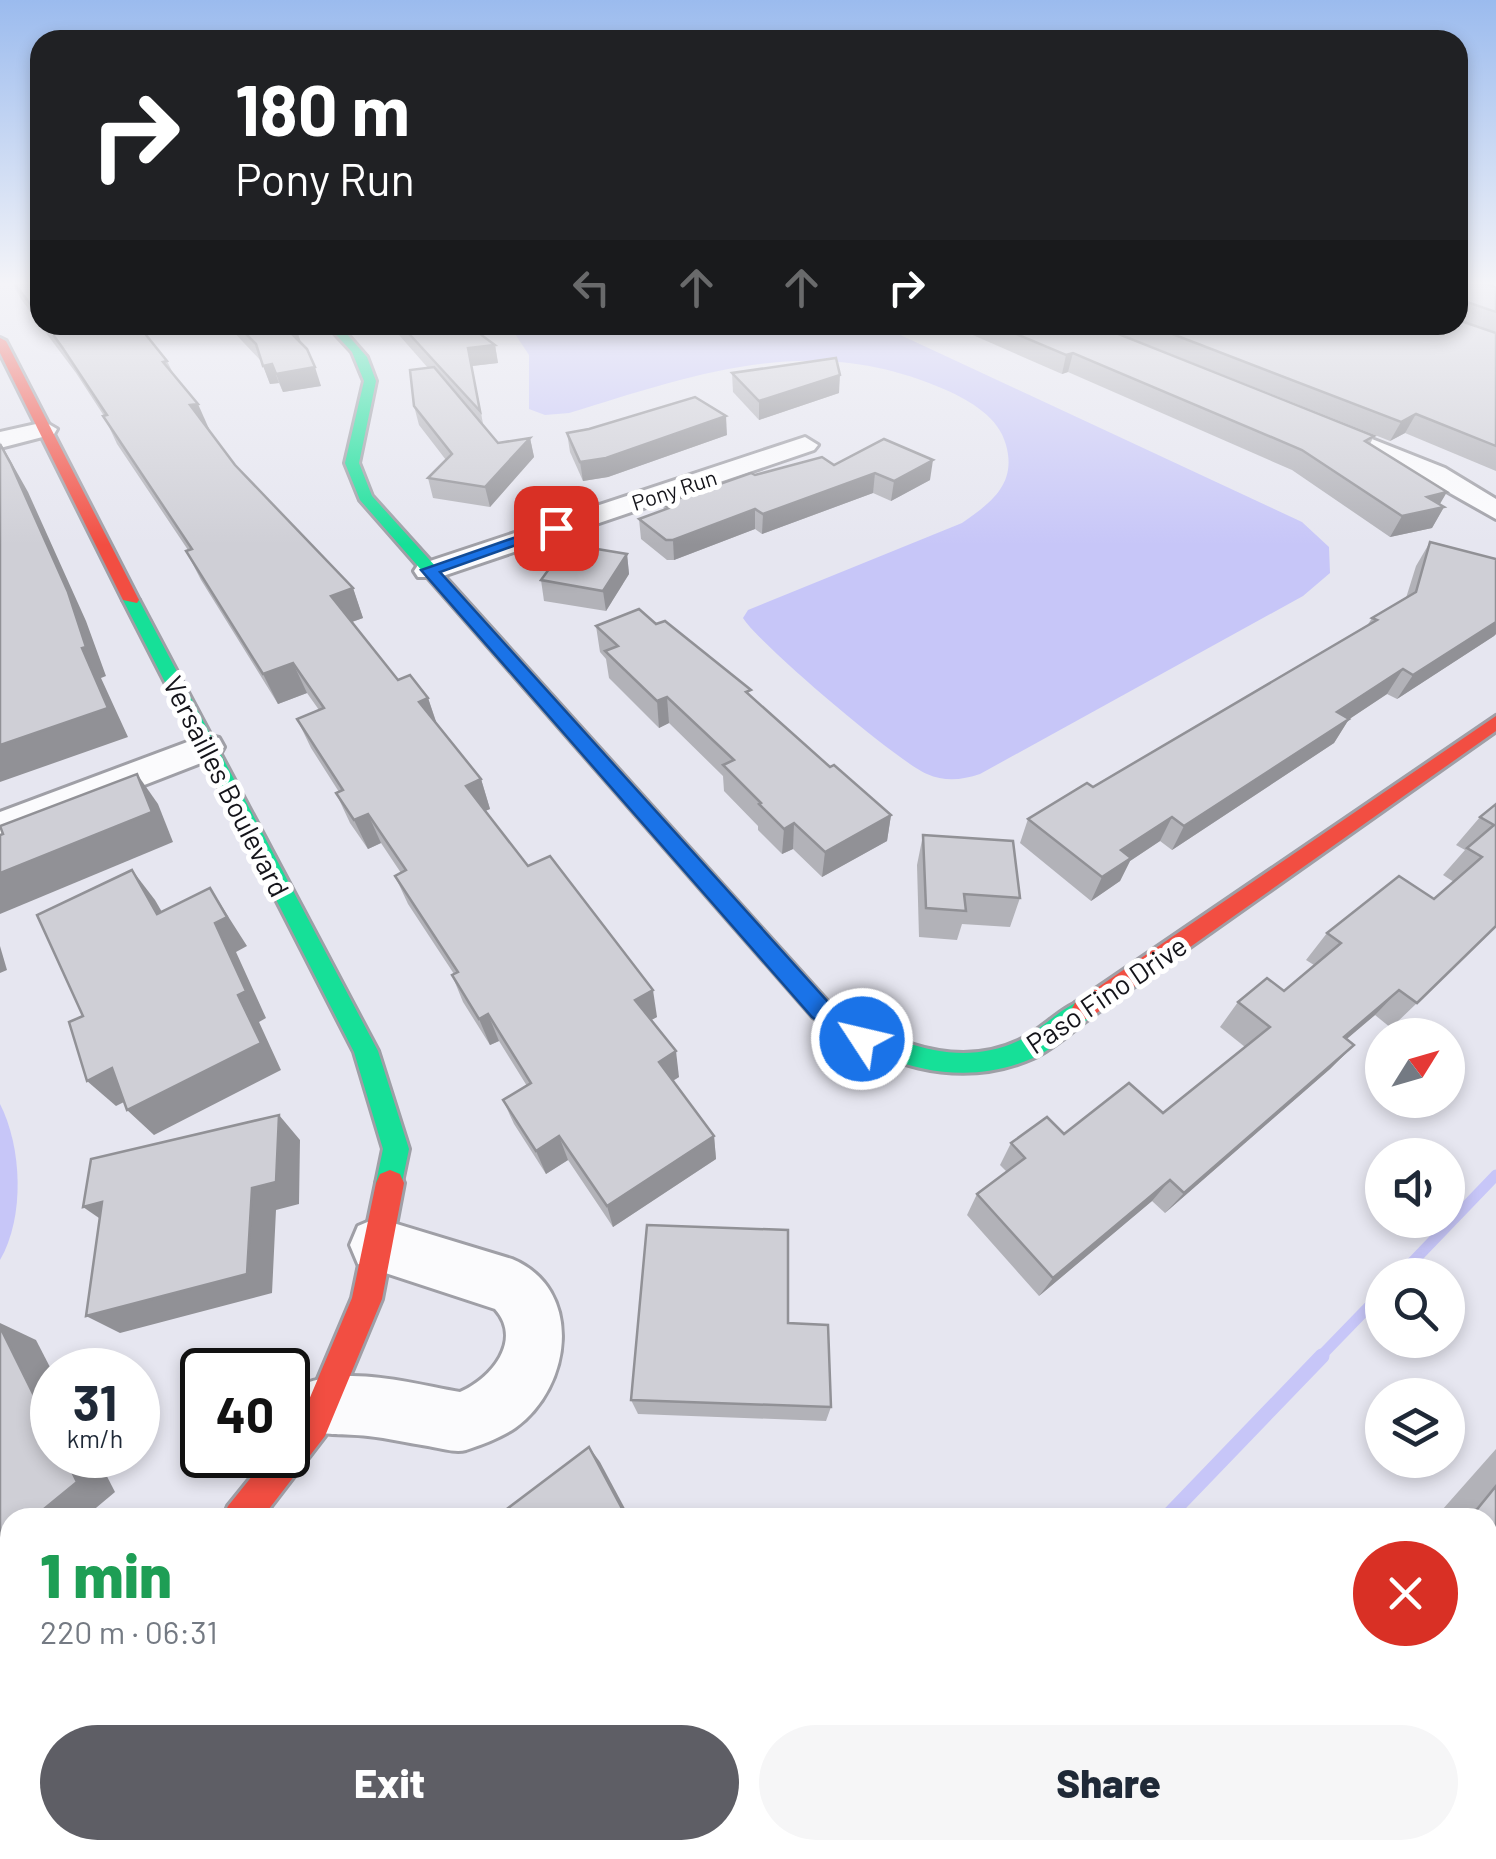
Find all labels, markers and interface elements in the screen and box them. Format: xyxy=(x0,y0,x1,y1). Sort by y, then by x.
text: 180 m xyxy=(235,66,410,150)
icon: right xyxy=(70,70,200,200)
text: Pony Run xyxy=(235,151,415,205)
icon: left xyxy=(564,260,619,315)
icon: ahead xyxy=(669,260,724,315)
icon: ahead xyxy=(774,260,829,315)
icon: right xyxy=(879,260,934,315)
street label: Pony Run xyxy=(628,463,720,515)
pin xyxy=(514,486,599,571)
icon: arrive xyxy=(529,501,584,556)
street label: Versailles Boulevard xyxy=(157,670,297,902)
street label: Paso Fino Drive xyxy=(1019,928,1193,1060)
position arrow xyxy=(810,987,914,1091)
north arrow xyxy=(1365,1018,1465,1118)
map controls xyxy=(1365,1018,1465,1478)
button: sound xyxy=(1365,1138,1465,1238)
button: search xyxy=(1365,1258,1465,1358)
speed limit sign: 40 xyxy=(180,1348,310,1478)
text: 31 xyxy=(73,1371,117,1431)
button: layers xyxy=(1365,1378,1465,1478)
text: km/h xyxy=(67,1423,123,1453)
text: 1 min xyxy=(40,1538,172,1610)
button: close xyxy=(1353,1541,1458,1646)
text: 220 m · 06:31 xyxy=(40,1612,218,1650)
button: Exit xyxy=(40,1725,739,1840)
button: Share xyxy=(759,1725,1458,1840)

